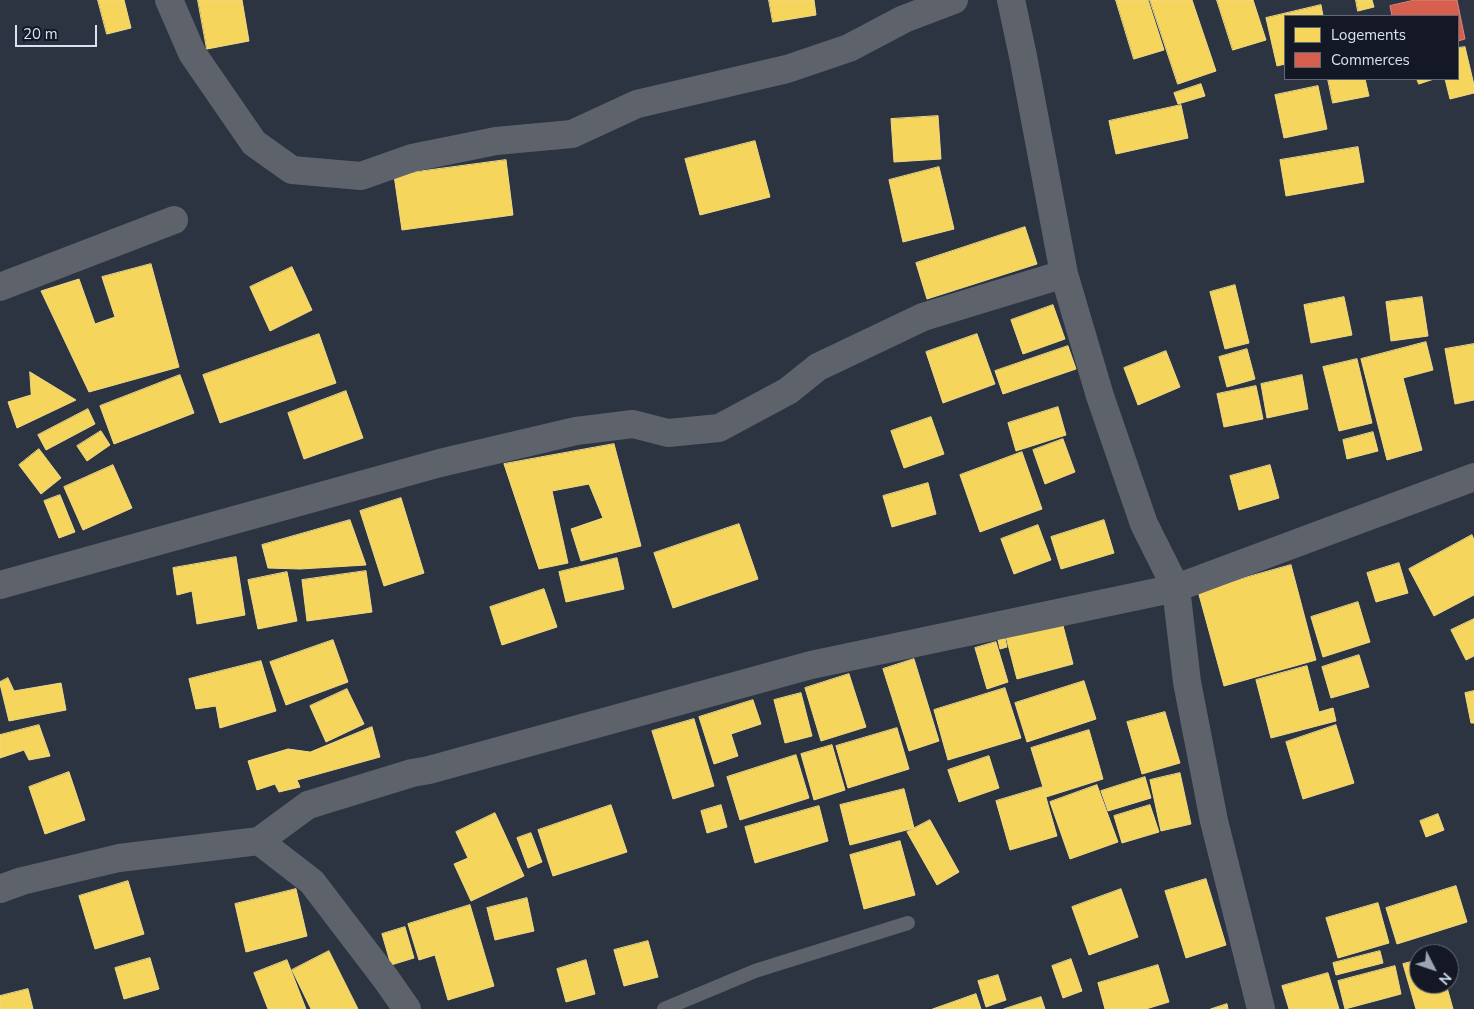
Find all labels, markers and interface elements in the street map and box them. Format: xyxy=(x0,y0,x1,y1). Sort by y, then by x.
scale bar xyxy=(18,15,100,47)
legend xyxy=(1284,15,1459,80)
text: 20 m xyxy=(23,24,58,44)
text: Logements xyxy=(1331,25,1406,45)
text: Commerces xyxy=(1331,50,1410,70)
north arrow xyxy=(1409,944,1459,994)
text: N xyxy=(1434,968,1456,989)

